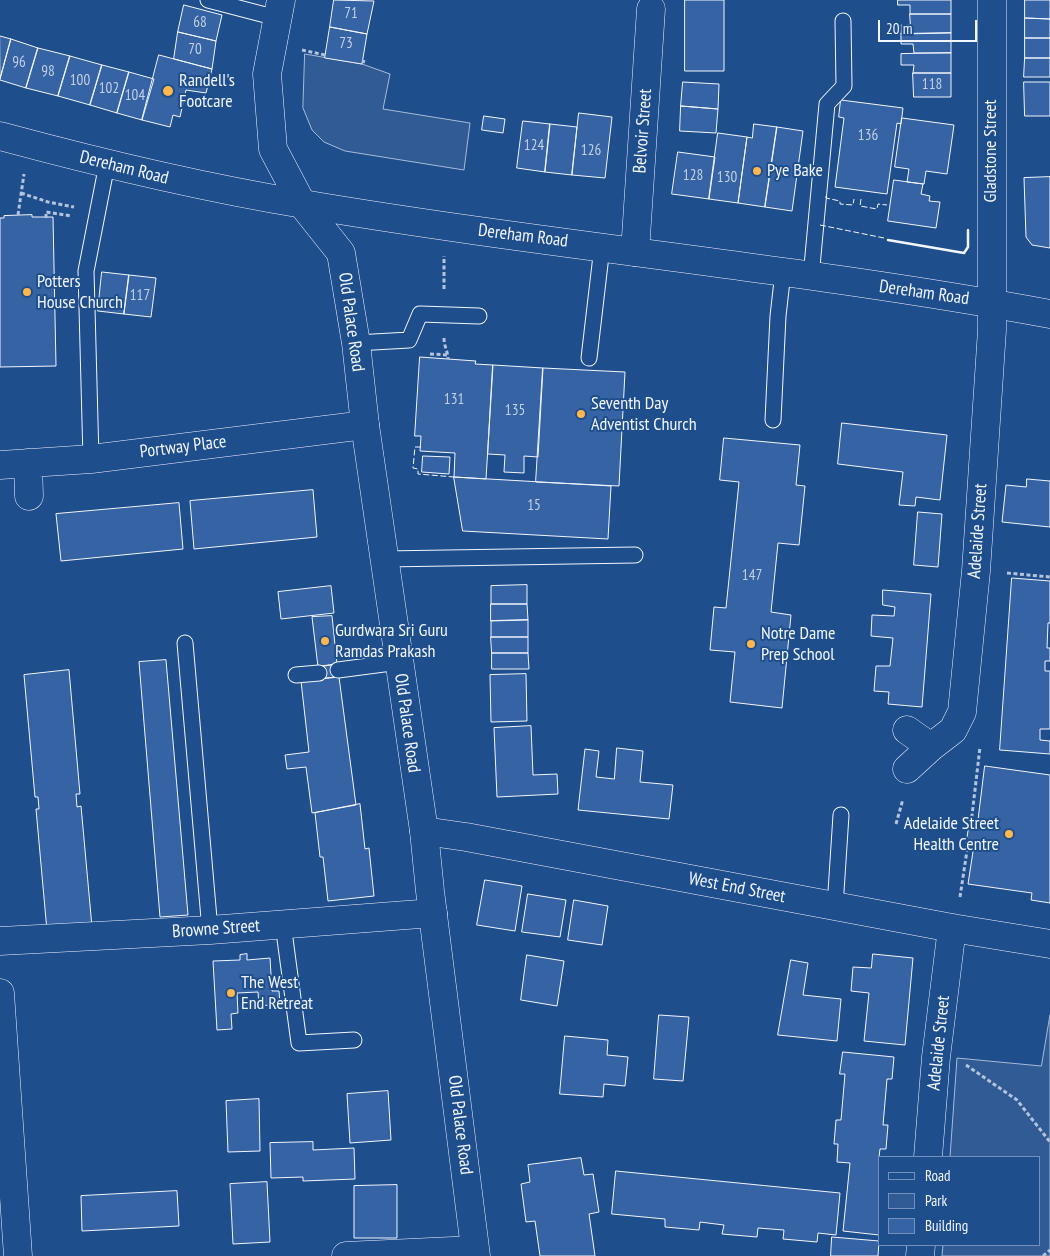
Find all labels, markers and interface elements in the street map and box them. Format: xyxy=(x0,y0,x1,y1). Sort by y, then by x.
house number: 71 xyxy=(344,5,358,23)
scale bar xyxy=(880,10,979,42)
house number: 68 xyxy=(193,14,207,32)
text: 20 m xyxy=(886,19,912,38)
house number: 73 xyxy=(339,35,353,53)
house number: 70 xyxy=(188,41,202,59)
house number: 96 xyxy=(12,54,26,72)
house number: 98 xyxy=(41,63,55,81)
place label: Randell's Footcare xyxy=(179,70,235,112)
house number: 100 xyxy=(70,72,90,90)
house number: 118 xyxy=(922,76,942,94)
house number: 102 xyxy=(99,80,119,98)
marker: Randell's Footcare xyxy=(161,84,175,98)
house number: 104 xyxy=(125,87,145,105)
street label: Belvoir Street xyxy=(629,88,657,174)
street label: Gladstone Street xyxy=(980,99,1002,203)
house number: 136 xyxy=(858,127,878,145)
house number: 124 xyxy=(524,137,544,155)
house number: 126 xyxy=(581,142,601,160)
street label: Dereham Road xyxy=(77,147,171,189)
place label: Pye Bake xyxy=(767,160,823,182)
marker: Pye Bake xyxy=(751,165,763,177)
house number: 128 xyxy=(683,167,703,185)
house number: 130 xyxy=(717,169,737,187)
street label: Dereham Road xyxy=(477,220,569,252)
place label: Potters House Church xyxy=(37,271,123,314)
street label: Old Palace Road xyxy=(333,271,369,373)
street label: Dereham Road xyxy=(878,276,970,310)
marker: Potters House Church xyxy=(21,286,33,298)
house number: 117 xyxy=(130,287,150,305)
house number: 131 xyxy=(444,391,464,409)
place label: Seventh Day Adventist Church xyxy=(591,393,697,436)
house number: 135 xyxy=(505,402,525,420)
marker: Seventh Day Adventist Church xyxy=(575,408,587,420)
street label: Portway Place xyxy=(138,431,228,463)
street label: Adelaide Street xyxy=(964,483,992,579)
house number: 15 xyxy=(527,497,541,515)
house number: 147 xyxy=(742,567,762,585)
place label: Gurdwara Sri Guru Ramdas Prakash xyxy=(335,620,448,662)
place label: Notre Dame Prep School xyxy=(761,623,835,666)
marker: Gurdwara Sri Guru Ramdas Prakash xyxy=(319,635,331,647)
marker: Notre Dame Prep School xyxy=(745,638,757,650)
street label: Old Palace Road xyxy=(389,672,425,774)
place label: Adelaide Street Health Centre xyxy=(904,813,999,856)
marker: Adelaide Street Health Centre xyxy=(1003,828,1015,840)
street label: West End Street xyxy=(687,868,787,908)
street label: Browne Street xyxy=(171,915,261,943)
place label: The West End Retreat xyxy=(241,972,313,1014)
marker: The West End Retreat xyxy=(225,987,237,999)
street label: Adelaide Street xyxy=(923,994,955,1092)
street label: Old Palace Road xyxy=(443,1074,477,1176)
legend xyxy=(878,1156,1040,1246)
text: Road xyxy=(925,1166,951,1185)
text: Park xyxy=(925,1191,947,1210)
text: Building xyxy=(925,1216,968,1235)

